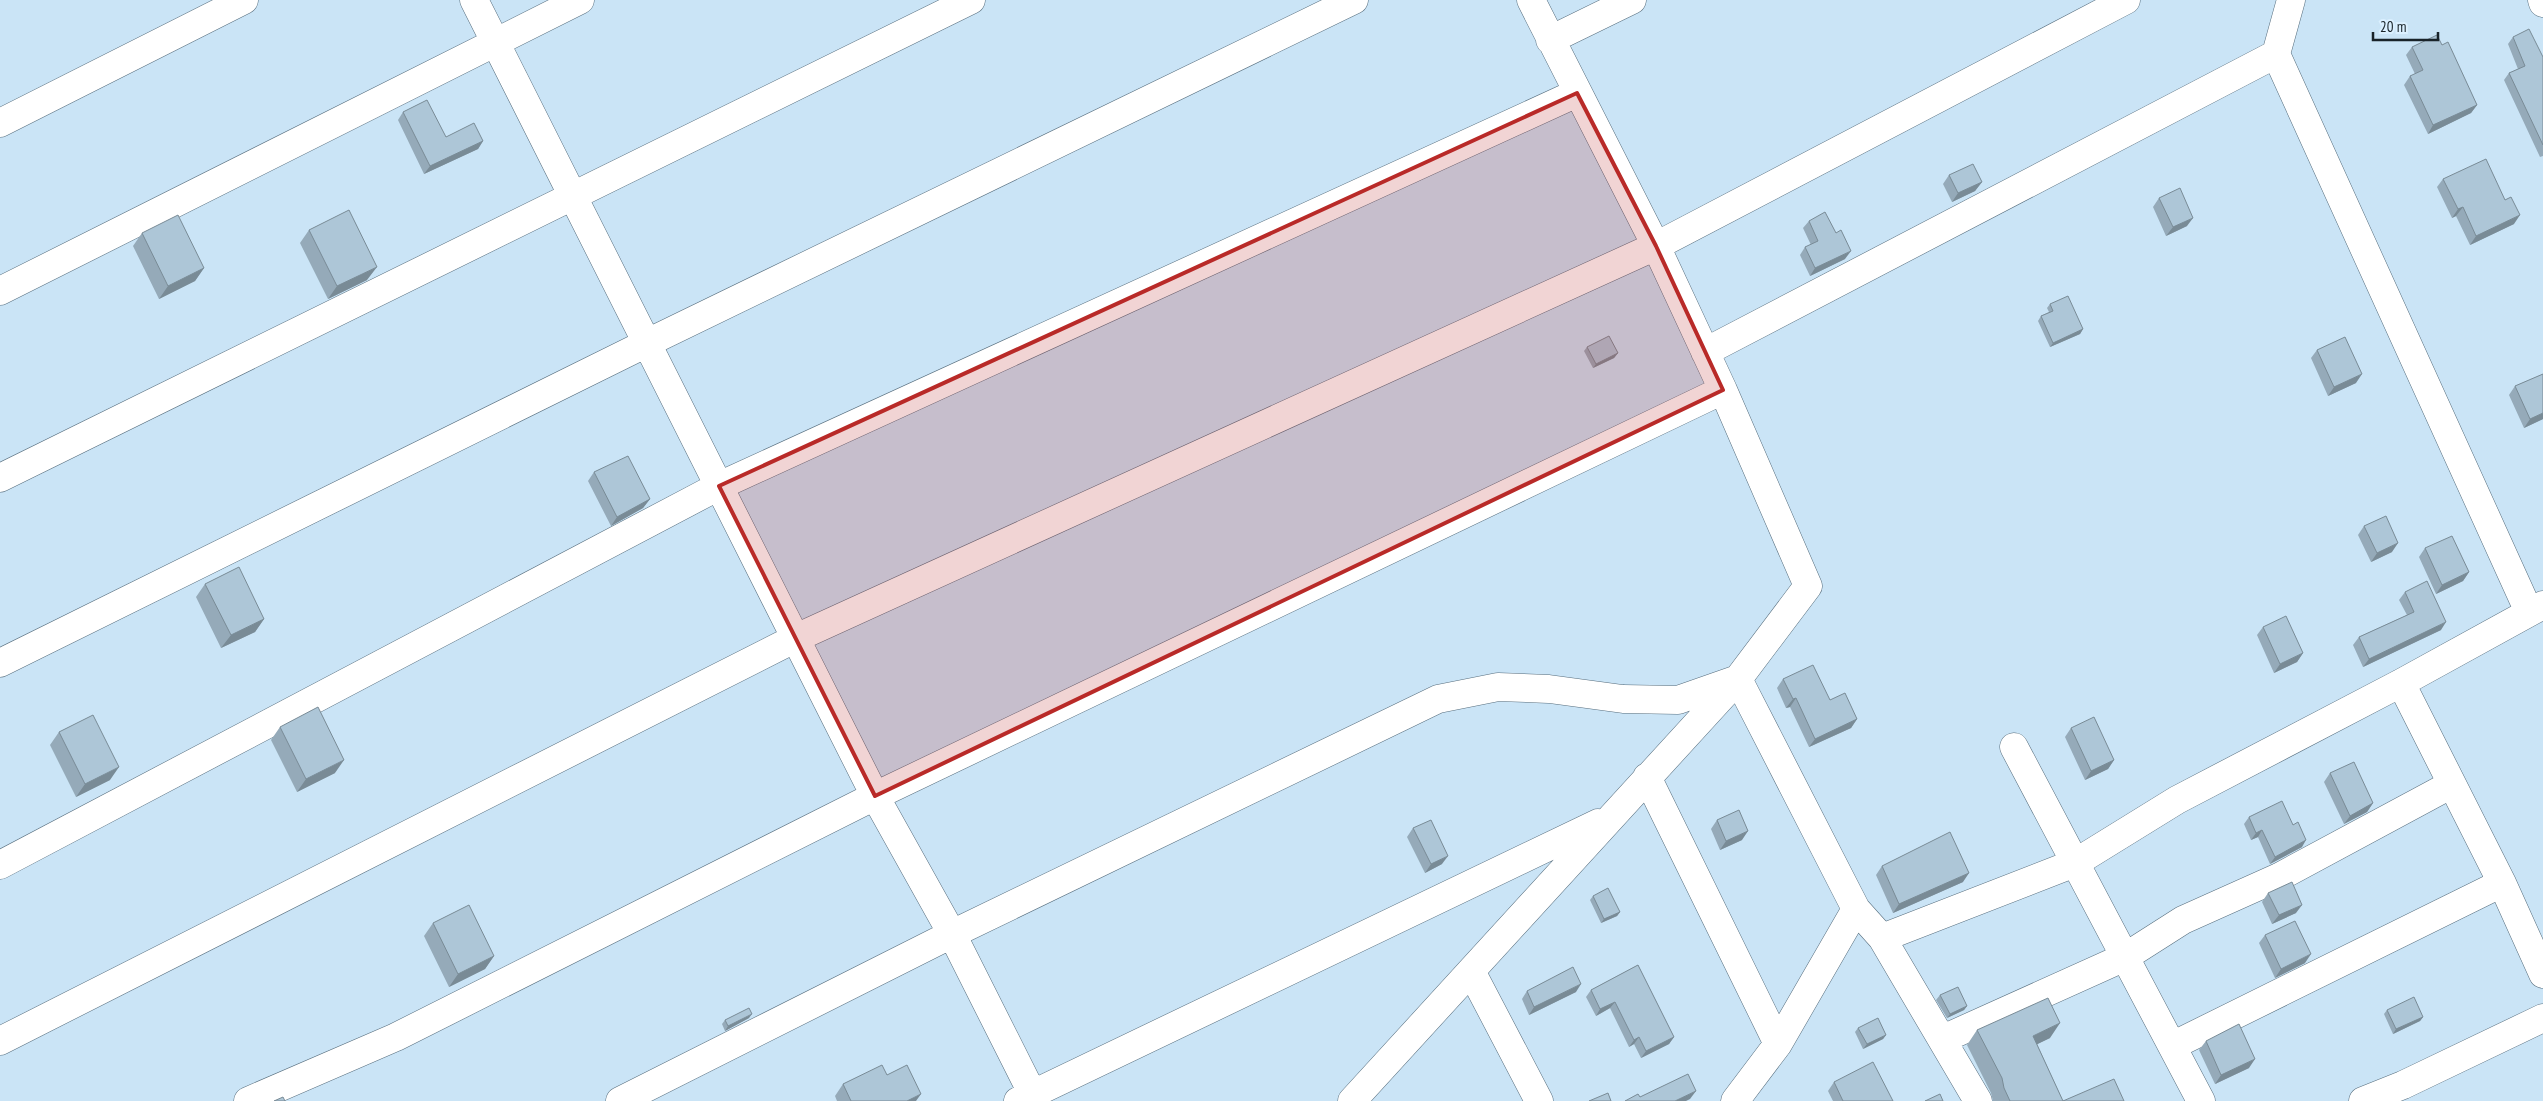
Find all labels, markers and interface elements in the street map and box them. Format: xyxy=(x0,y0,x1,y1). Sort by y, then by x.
scale bar xyxy=(2373,10,2438,42)
text: 20 m xyxy=(2380,17,2406,36)

